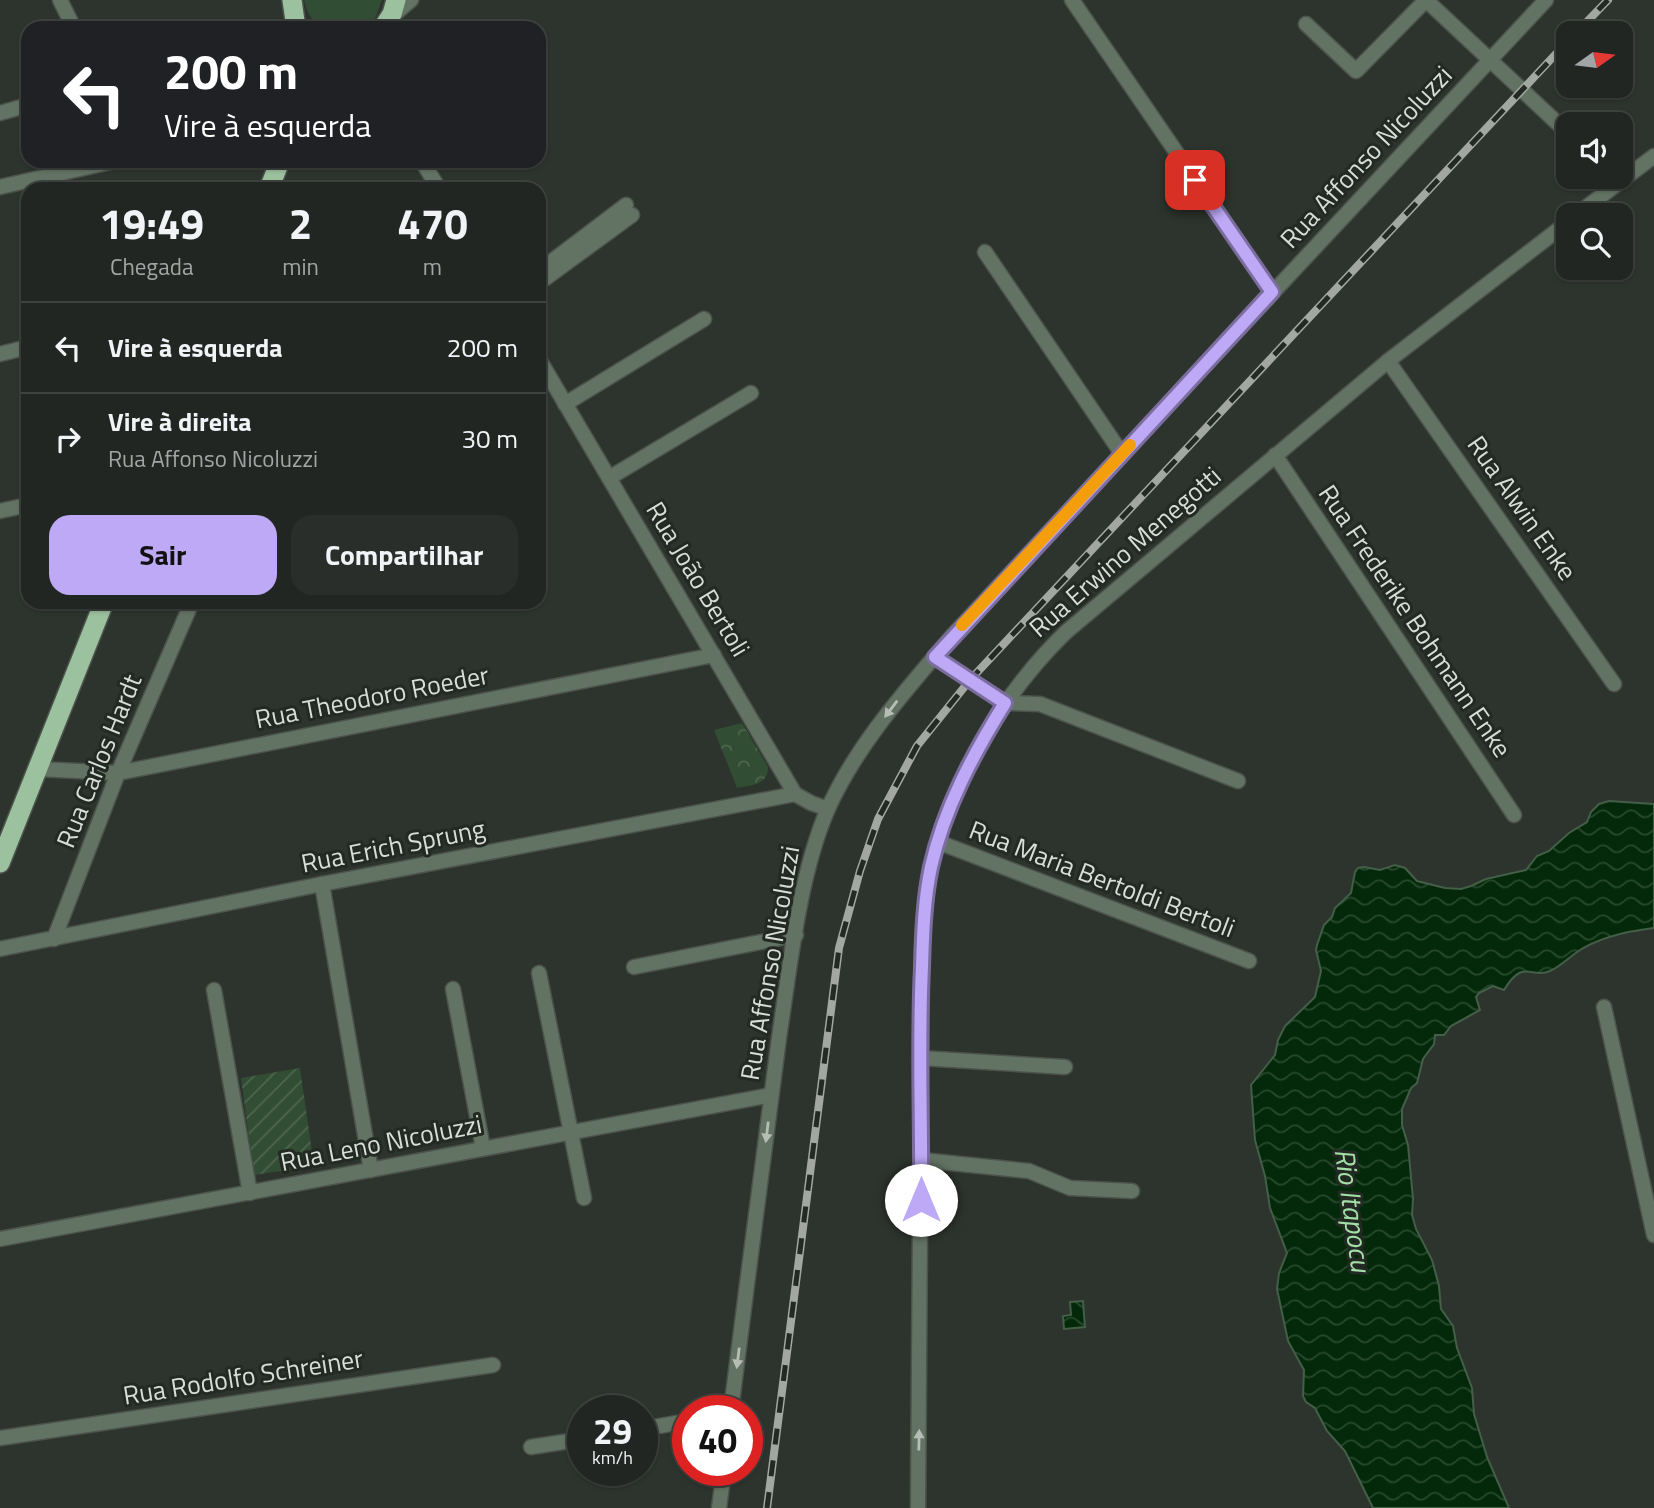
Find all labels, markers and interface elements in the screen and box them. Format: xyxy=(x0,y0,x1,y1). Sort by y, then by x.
north arrow xyxy=(1556,21,1633,98)
map controls xyxy=(1556,21,1633,280)
text: 200 m xyxy=(164,33,298,108)
icon: left xyxy=(49,49,140,140)
street label: Rua Affonso Nicoluzzi xyxy=(1270,57,1461,257)
text: Vire à esquerda xyxy=(164,101,371,149)
button: sound xyxy=(1556,112,1633,189)
pin xyxy=(1165,150,1225,210)
icon: arrive xyxy=(1176,161,1214,199)
text: 19:49 xyxy=(99,191,204,255)
text: 2 xyxy=(289,191,312,255)
text: 470 xyxy=(397,191,468,255)
button: search xyxy=(1556,203,1633,280)
text: Chegada xyxy=(110,249,193,284)
text: min xyxy=(282,249,319,284)
text: m xyxy=(423,249,442,284)
text: Vire à esquerda xyxy=(108,328,283,367)
text: 200 m xyxy=(447,328,518,367)
icon: left xyxy=(49,329,87,367)
text: Vire à direita xyxy=(108,402,251,441)
text: 30 m xyxy=(461,419,518,458)
icon: right xyxy=(49,420,87,458)
street label: Rua Alwin Enke xyxy=(1458,427,1587,588)
text: Rua Affonso Nicoluzzi xyxy=(108,441,318,476)
street label: Rua Erwino Menegotti xyxy=(1020,457,1229,646)
street label: Rua Frederike Bohmann Enke xyxy=(1309,476,1522,765)
street label: Rua João Bertoli xyxy=(637,494,760,664)
button: Sair xyxy=(49,515,277,595)
button: Compartilhar xyxy=(291,515,518,595)
street label: Rua Theodoro Roeder xyxy=(252,655,492,738)
street label: Rua Carlos Hardt xyxy=(46,668,151,854)
one-way arrow xyxy=(884,700,898,718)
street label: Rua Erich Sprung xyxy=(298,809,488,882)
street label: Rua Maria Bertoldi Bertoli xyxy=(964,810,1241,947)
street label: Rua Affonso Nicoluzzi xyxy=(730,843,809,1083)
street label: Rua Leno Nicoluzzi xyxy=(277,1104,485,1181)
one-way arrow xyxy=(761,1121,772,1143)
water label: Rio Itapocu xyxy=(1324,1146,1384,1276)
position arrow xyxy=(884,1163,958,1237)
street label: Rua Rodolfo Schreiner xyxy=(120,1338,366,1415)
one-way arrow xyxy=(732,1347,743,1369)
speed limit sign: 40 xyxy=(672,1395,763,1486)
text: 29 xyxy=(593,1404,632,1458)
one-way arrow xyxy=(913,1429,925,1451)
text: km/h xyxy=(592,1444,633,1471)

